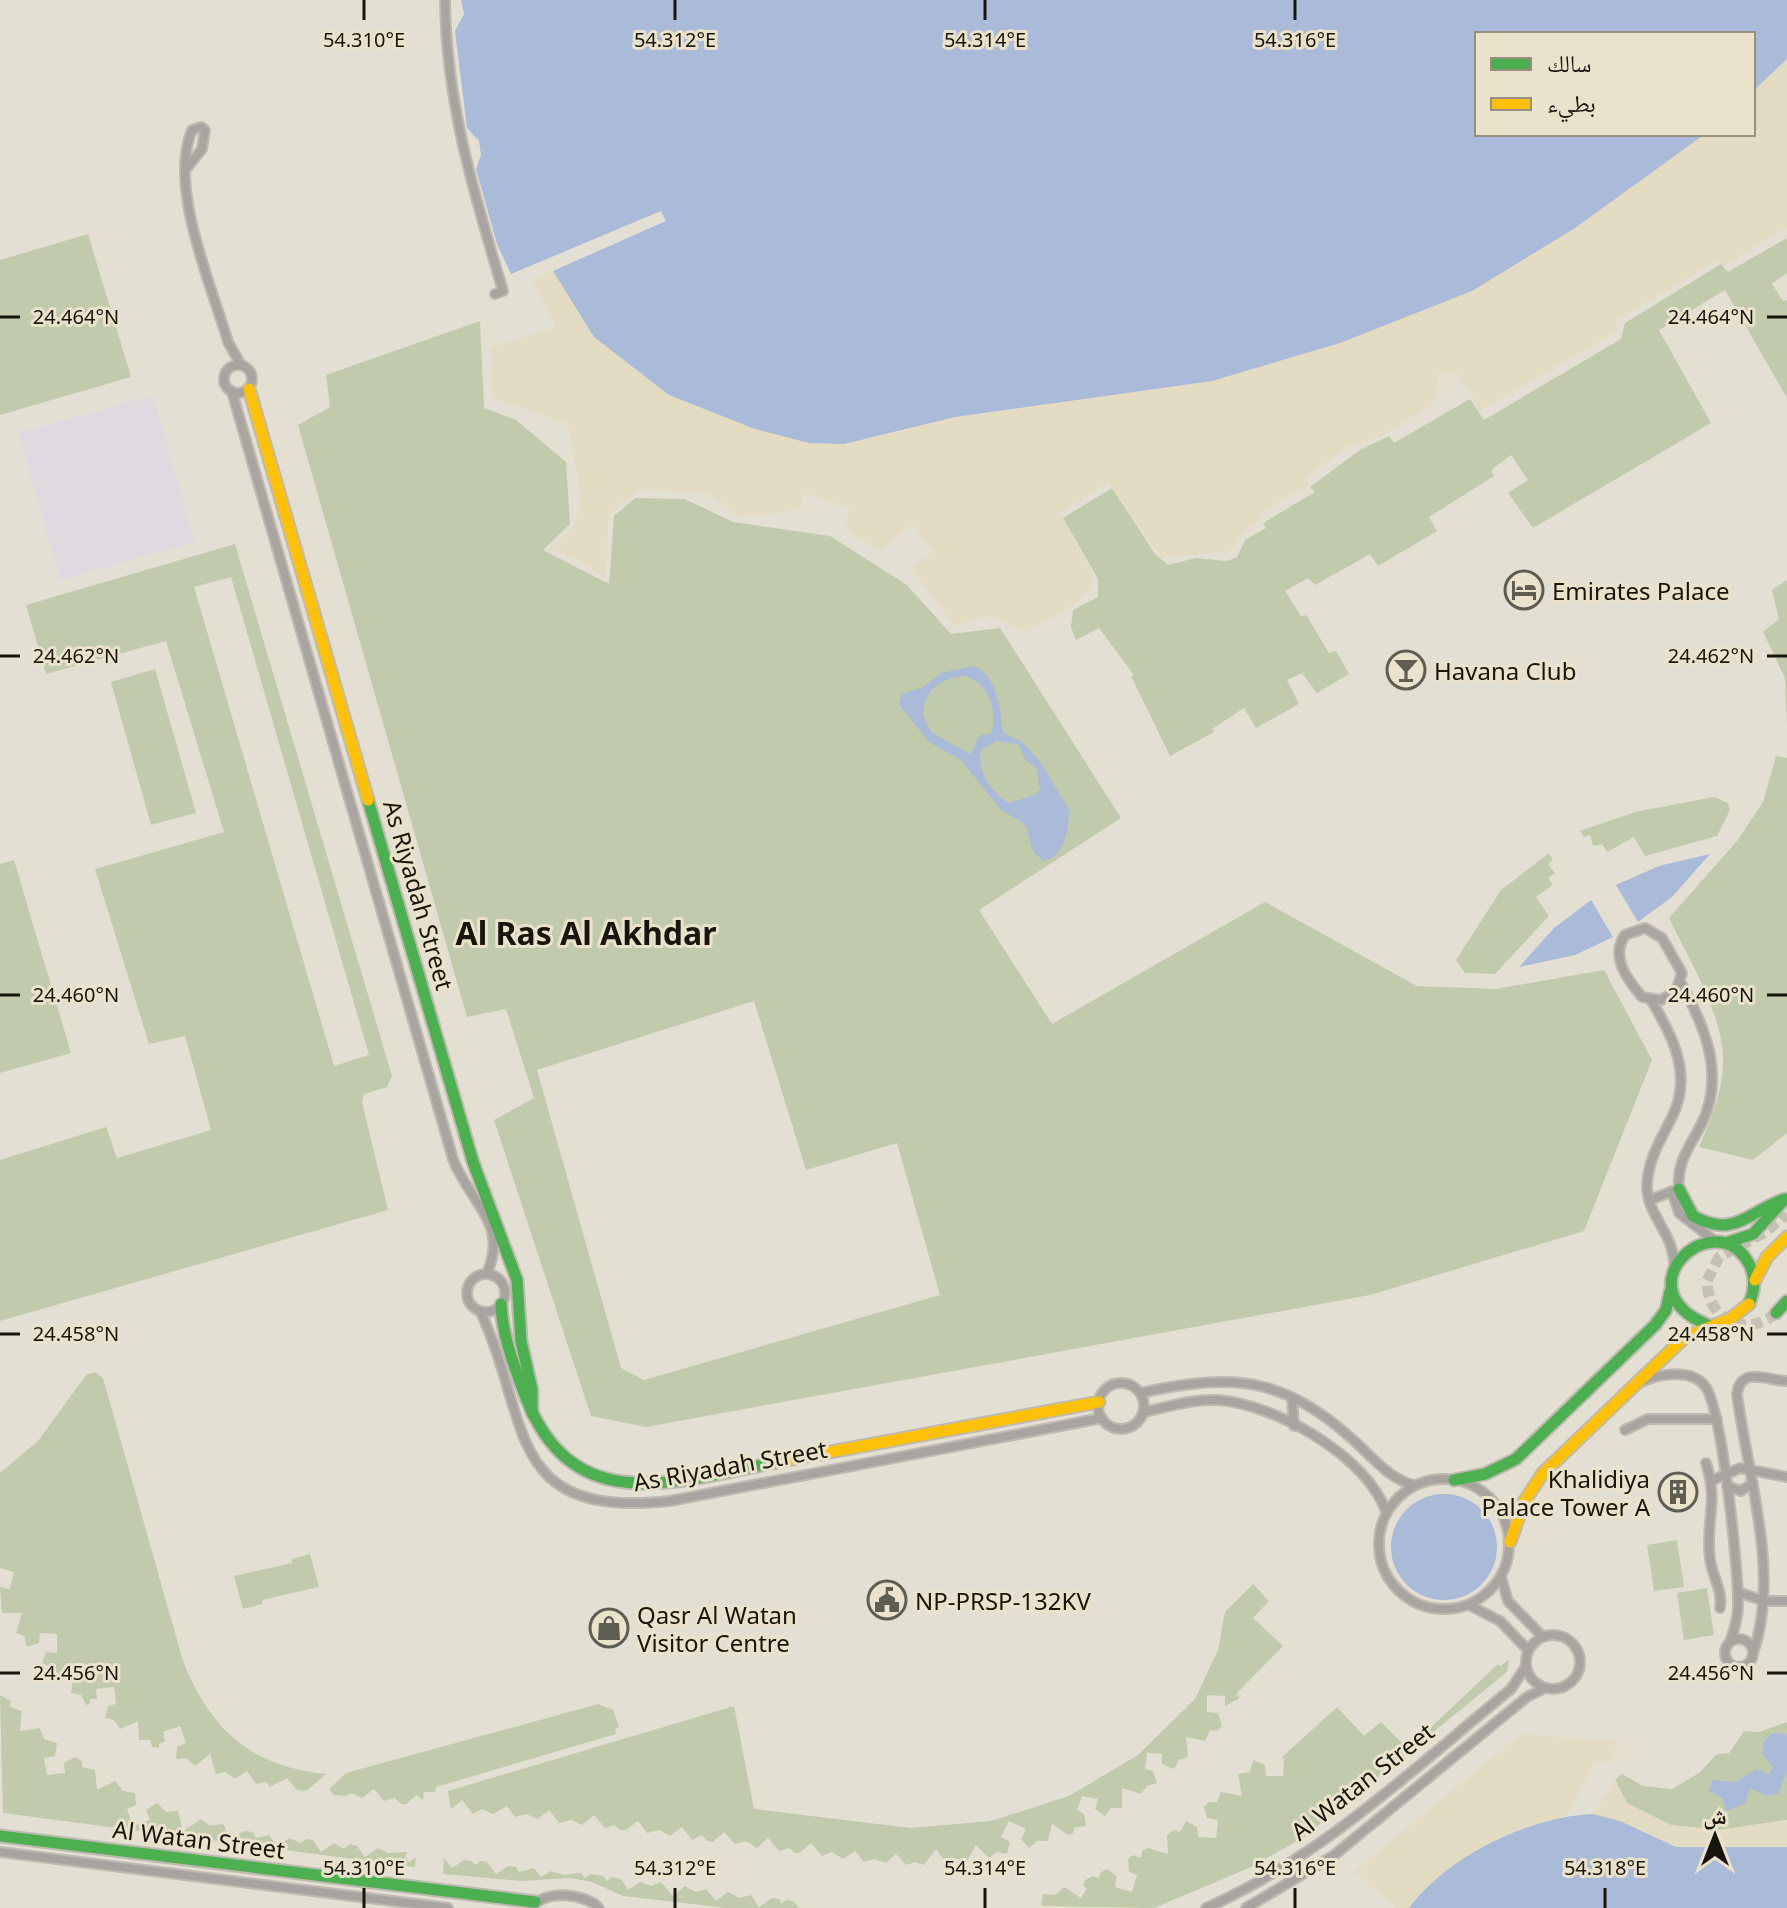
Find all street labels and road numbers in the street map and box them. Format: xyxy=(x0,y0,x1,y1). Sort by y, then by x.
street label: As Riyadah Street xyxy=(376,796,462,994)
street label: As Riyadah Street xyxy=(631,1432,830,1498)
street label: Al Watan Street xyxy=(1284,1714,1441,1847)
street label: Al Watan Street xyxy=(111,1812,287,1866)

